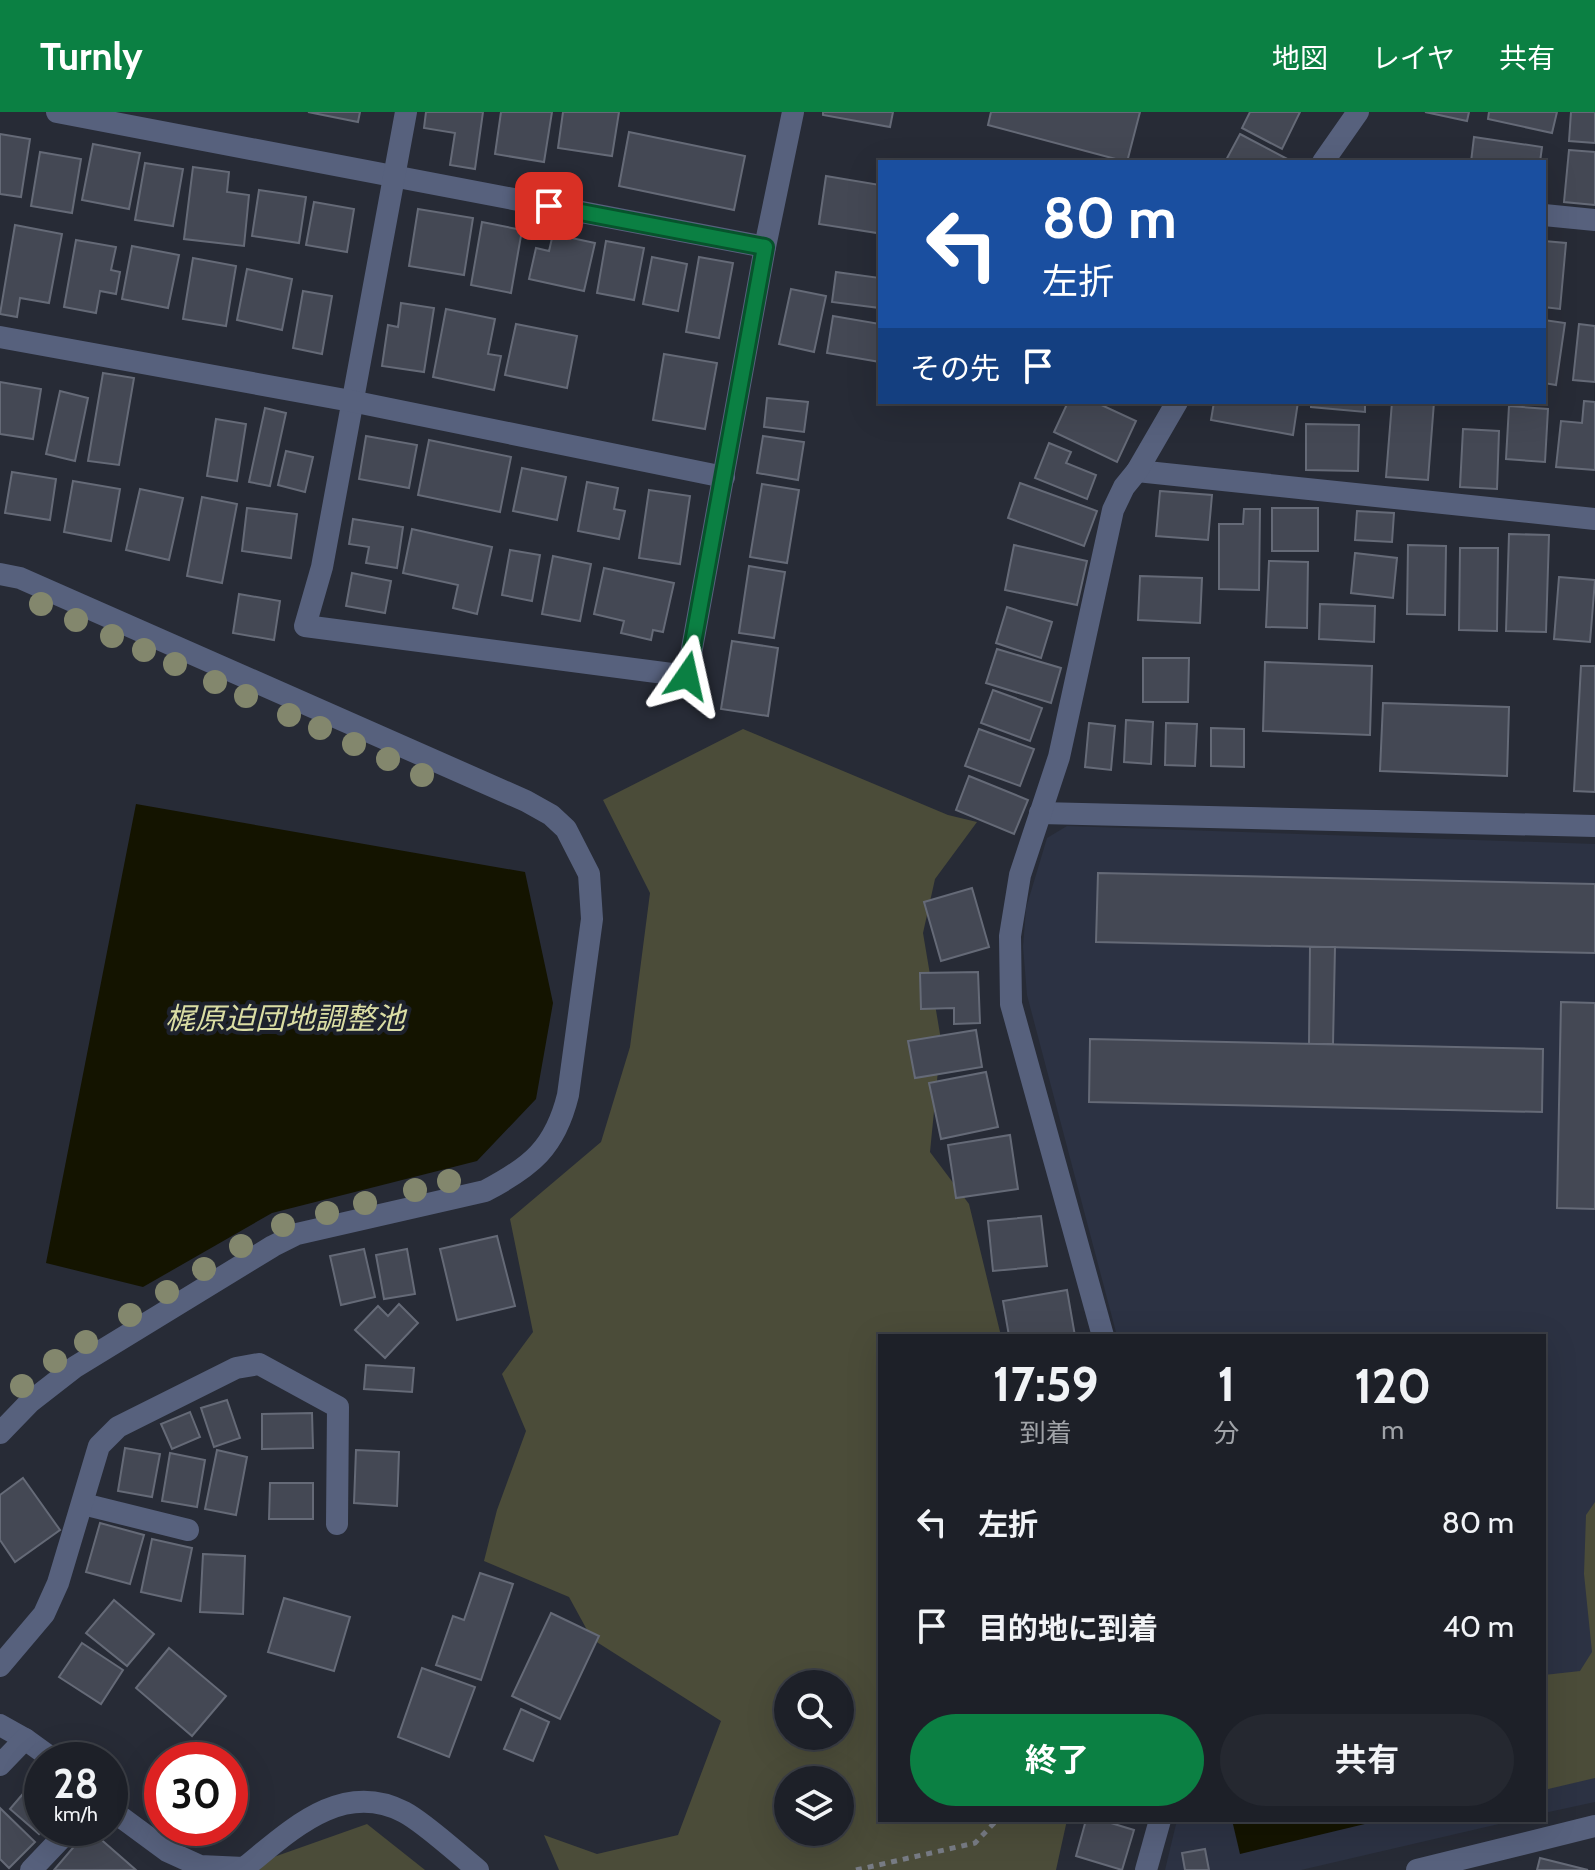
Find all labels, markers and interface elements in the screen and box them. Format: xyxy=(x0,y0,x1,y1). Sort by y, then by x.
text: Turnly xyxy=(40,33,143,80)
text: 地図 xyxy=(1272,41,1328,75)
text: レイヤ xyxy=(1372,41,1455,75)
text: 共有 xyxy=(1499,41,1555,75)
pin xyxy=(515,172,583,240)
icon: arrive xyxy=(527,184,571,228)
text: 80 m xyxy=(1042,184,1177,252)
icon: left xyxy=(910,192,1014,296)
text: 左折 xyxy=(1042,259,1114,303)
icon: arrive xyxy=(1016,344,1060,388)
text: その先 xyxy=(910,350,1000,387)
position arrow xyxy=(645,634,729,718)
water label: 梶原迫団地調整池 xyxy=(165,1000,408,1037)
text: 17:59 xyxy=(993,1355,1098,1413)
text: 1 xyxy=(1217,1355,1235,1413)
text: 120 xyxy=(1354,1357,1431,1415)
text: m xyxy=(1381,1414,1404,1446)
text: 到着 xyxy=(1020,1417,1072,1449)
text: 分 xyxy=(1213,1417,1239,1449)
icon: left xyxy=(910,1500,954,1544)
text: 80 m xyxy=(1442,1504,1514,1541)
text: 左折 xyxy=(978,1506,1038,1543)
icon: arrive xyxy=(910,1604,954,1648)
text: 40 m xyxy=(1443,1608,1514,1645)
text: 目的地に到着 xyxy=(978,1610,1158,1647)
map controls xyxy=(774,1670,854,1846)
button: search xyxy=(774,1670,854,1750)
button: 終了 xyxy=(910,1714,1204,1806)
button: 共有 xyxy=(1220,1714,1514,1806)
speed limit sign: 30 xyxy=(144,1742,248,1846)
text: 28 xyxy=(53,1759,99,1808)
button: layers xyxy=(774,1766,854,1846)
text: km/h xyxy=(54,1802,98,1826)

